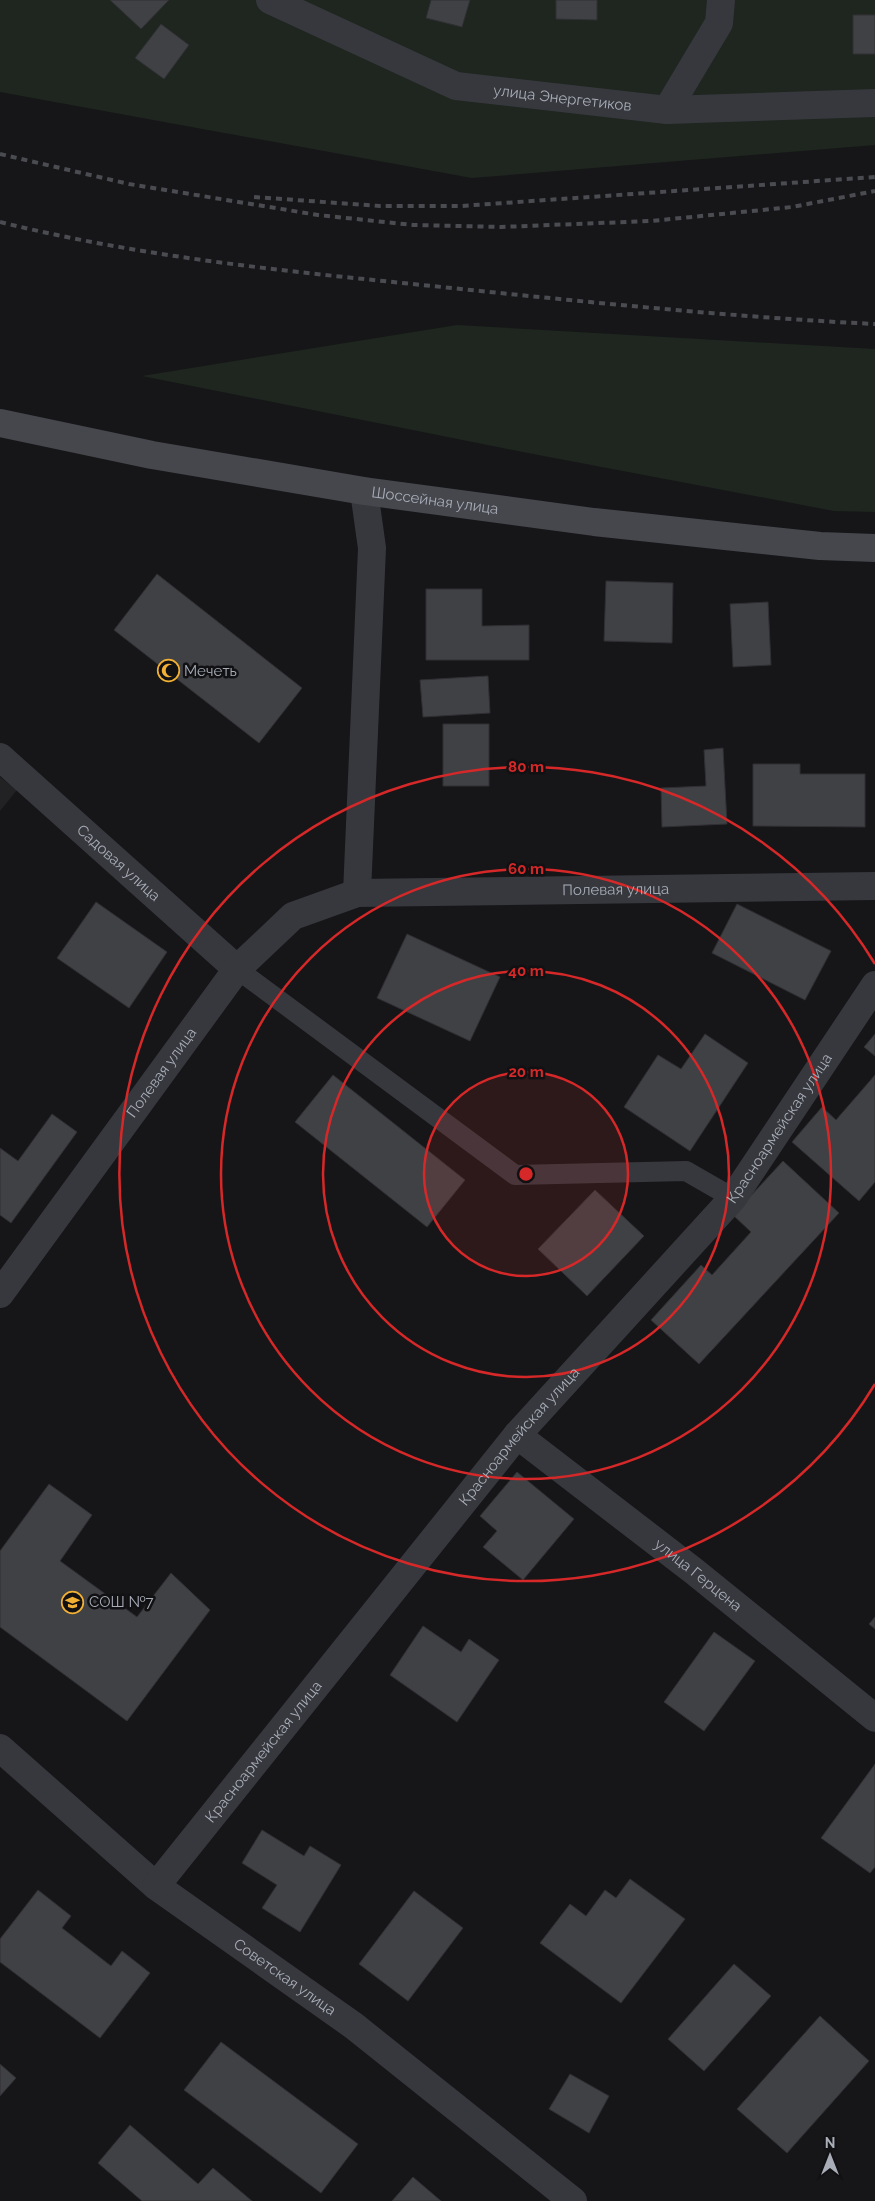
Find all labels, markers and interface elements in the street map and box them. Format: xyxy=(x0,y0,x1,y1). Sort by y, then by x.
street label: улица Энергетиков xyxy=(492,81,633,115)
street label: Шоссейная улица xyxy=(370,483,500,518)
mosque icon: Мечеть xyxy=(156,659,180,683)
place label: Мечеть xyxy=(184,662,237,680)
text: 80 m xyxy=(508,758,544,776)
street label: Садовая улица xyxy=(73,821,164,905)
text: 60 m xyxy=(508,860,544,878)
street label: Полевая улица xyxy=(562,880,669,899)
text: 40 m xyxy=(508,962,544,980)
street label: Полевая улица xyxy=(123,1024,200,1121)
street label: Красноармейская улица xyxy=(723,1050,836,1207)
text: 20 m xyxy=(508,1063,544,1081)
centre of rings xyxy=(517,1165,535,1183)
street label: Красноармейская улица xyxy=(455,1363,583,1509)
street label: улица Герцена xyxy=(651,1535,745,1615)
school or university icon: СОШ №7 xyxy=(61,1590,85,1614)
place label: СОШ №7 xyxy=(89,1593,154,1611)
street label: Красноармейская улица xyxy=(201,1677,326,1826)
street label: Советская улица xyxy=(230,1935,339,2019)
north arrow xyxy=(805,2131,855,2181)
text: N xyxy=(825,2135,835,2151)

